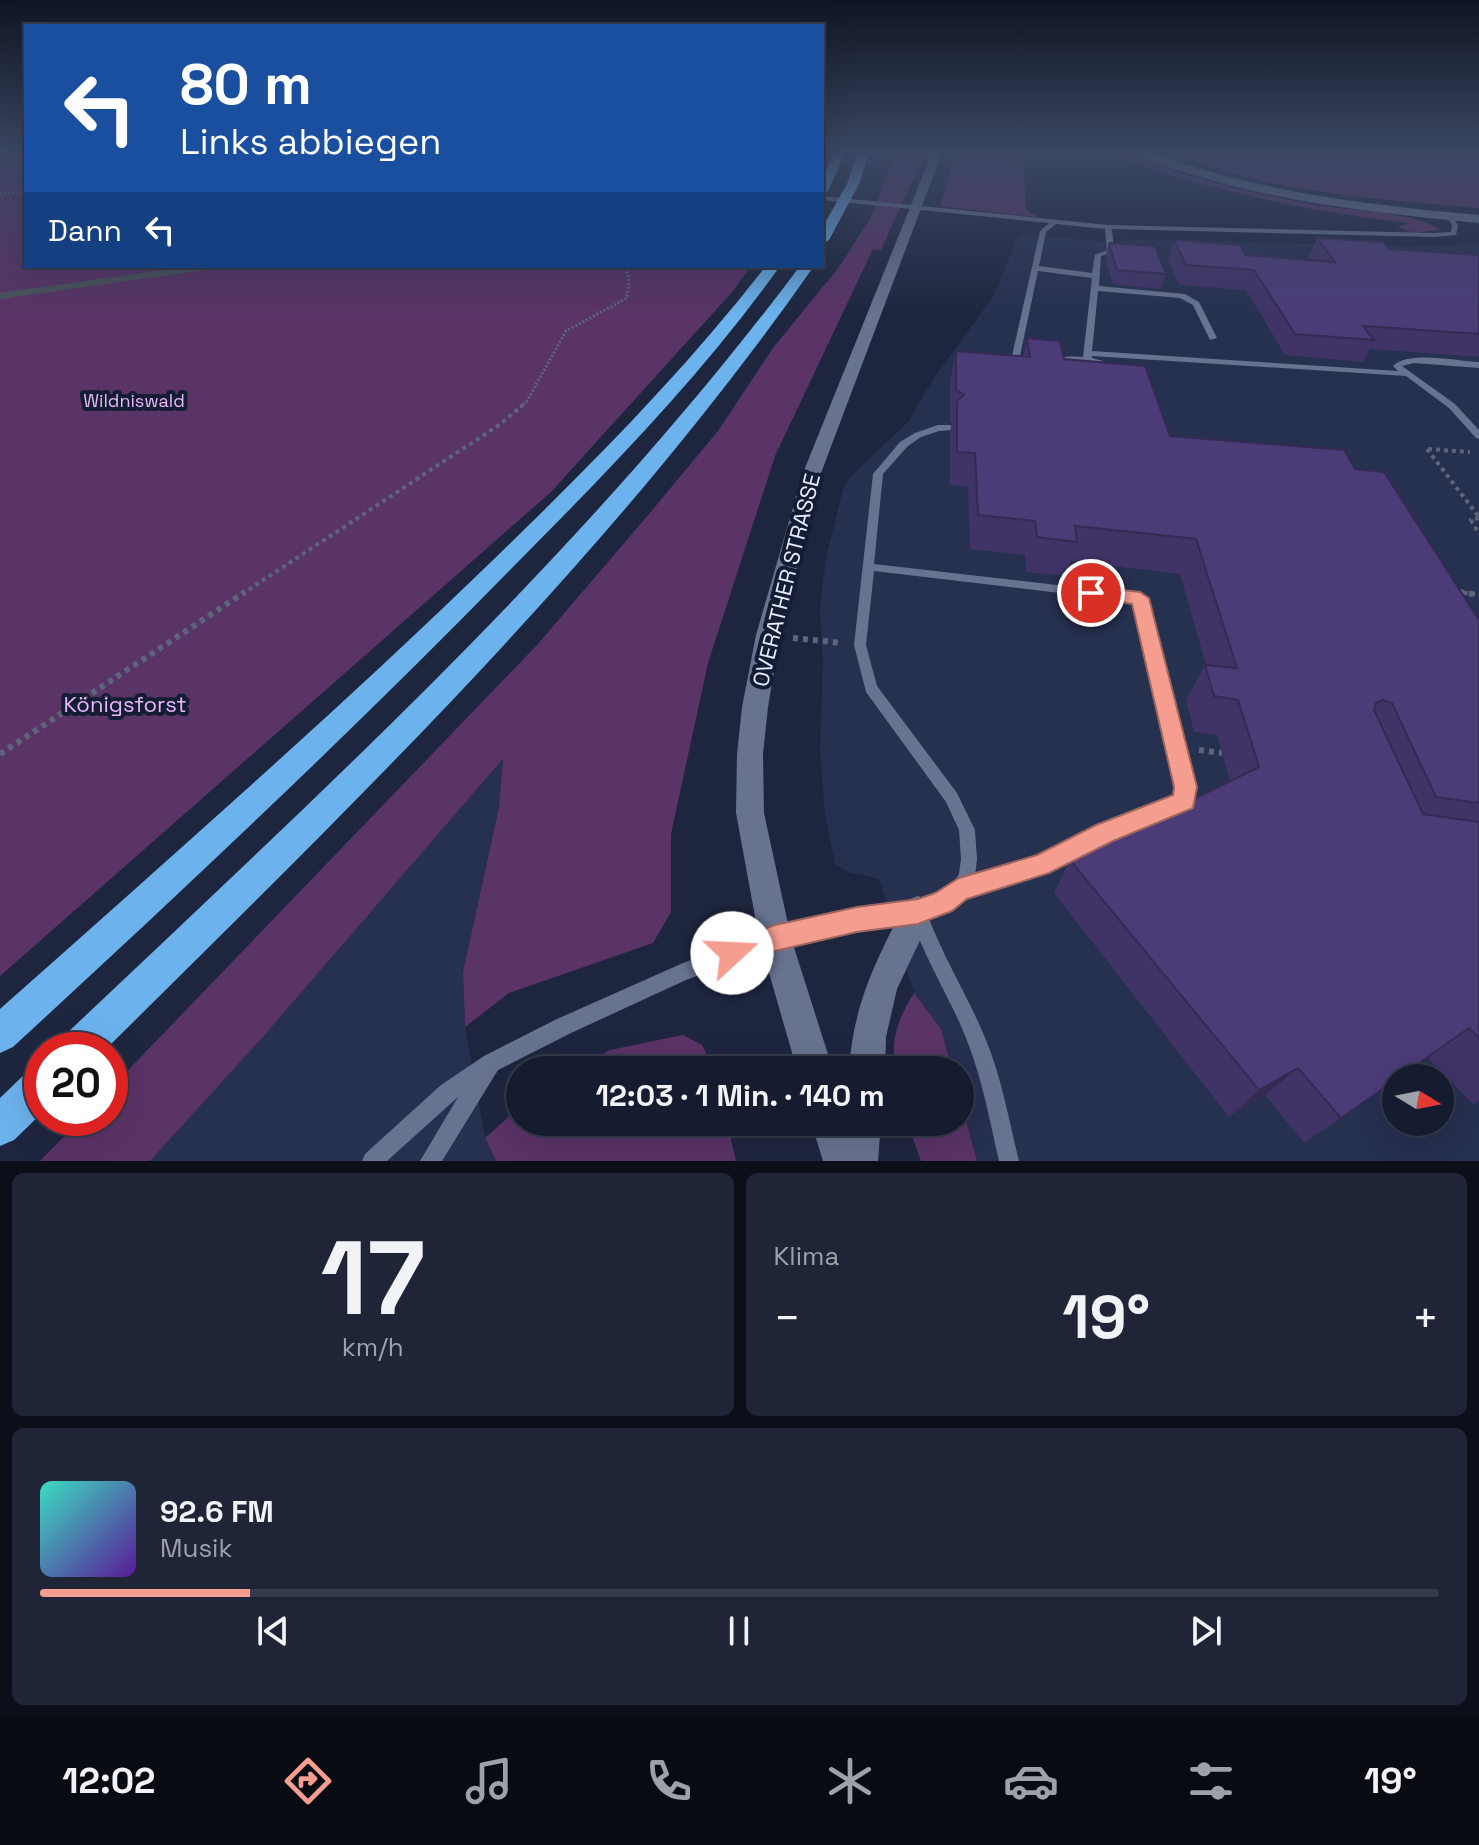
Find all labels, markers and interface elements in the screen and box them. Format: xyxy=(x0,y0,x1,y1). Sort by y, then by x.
text: 80 m xyxy=(180,49,312,120)
icon: left xyxy=(48,56,152,160)
text: Links abbiegen xyxy=(180,119,441,165)
icon: left xyxy=(138,208,182,252)
text: Dann xyxy=(48,211,122,250)
park label: Wildniswald xyxy=(83,389,185,412)
street label: OVERATHER STRASSE xyxy=(746,471,826,689)
pin xyxy=(1057,559,1125,627)
icon: arrive xyxy=(1069,571,1113,615)
park label: Königsforst xyxy=(63,690,187,718)
position arrow xyxy=(690,911,774,995)
speed limit sign: 20 xyxy=(24,1032,128,1136)
north arrow xyxy=(1382,1064,1454,1136)
map controls xyxy=(1382,1064,1454,1136)
text: 12:03 · 1 Min. · 140 m xyxy=(595,1076,885,1115)
text: 17 xyxy=(320,1212,425,1344)
text: Klima xyxy=(774,1239,839,1273)
text: 19° xyxy=(1062,1279,1150,1356)
text: − xyxy=(774,1290,801,1346)
text: + xyxy=(1412,1290,1439,1346)
text: km/h xyxy=(342,1330,404,1364)
text: 92.6 FM xyxy=(160,1492,274,1531)
text: Musik xyxy=(160,1531,232,1565)
icon: previous xyxy=(251,1609,295,1653)
icon: pause xyxy=(717,1609,761,1653)
icon: next xyxy=(1184,1609,1228,1653)
icon: directions xyxy=(280,1753,336,1809)
icon: music xyxy=(461,1753,517,1809)
icon: phone xyxy=(641,1753,697,1809)
icon: climate xyxy=(822,1753,878,1809)
icon: car xyxy=(1003,1753,1059,1809)
icon: filters xyxy=(1183,1753,1239,1809)
text: 12:02 xyxy=(62,1758,155,1804)
text: 19° xyxy=(1364,1758,1417,1804)

